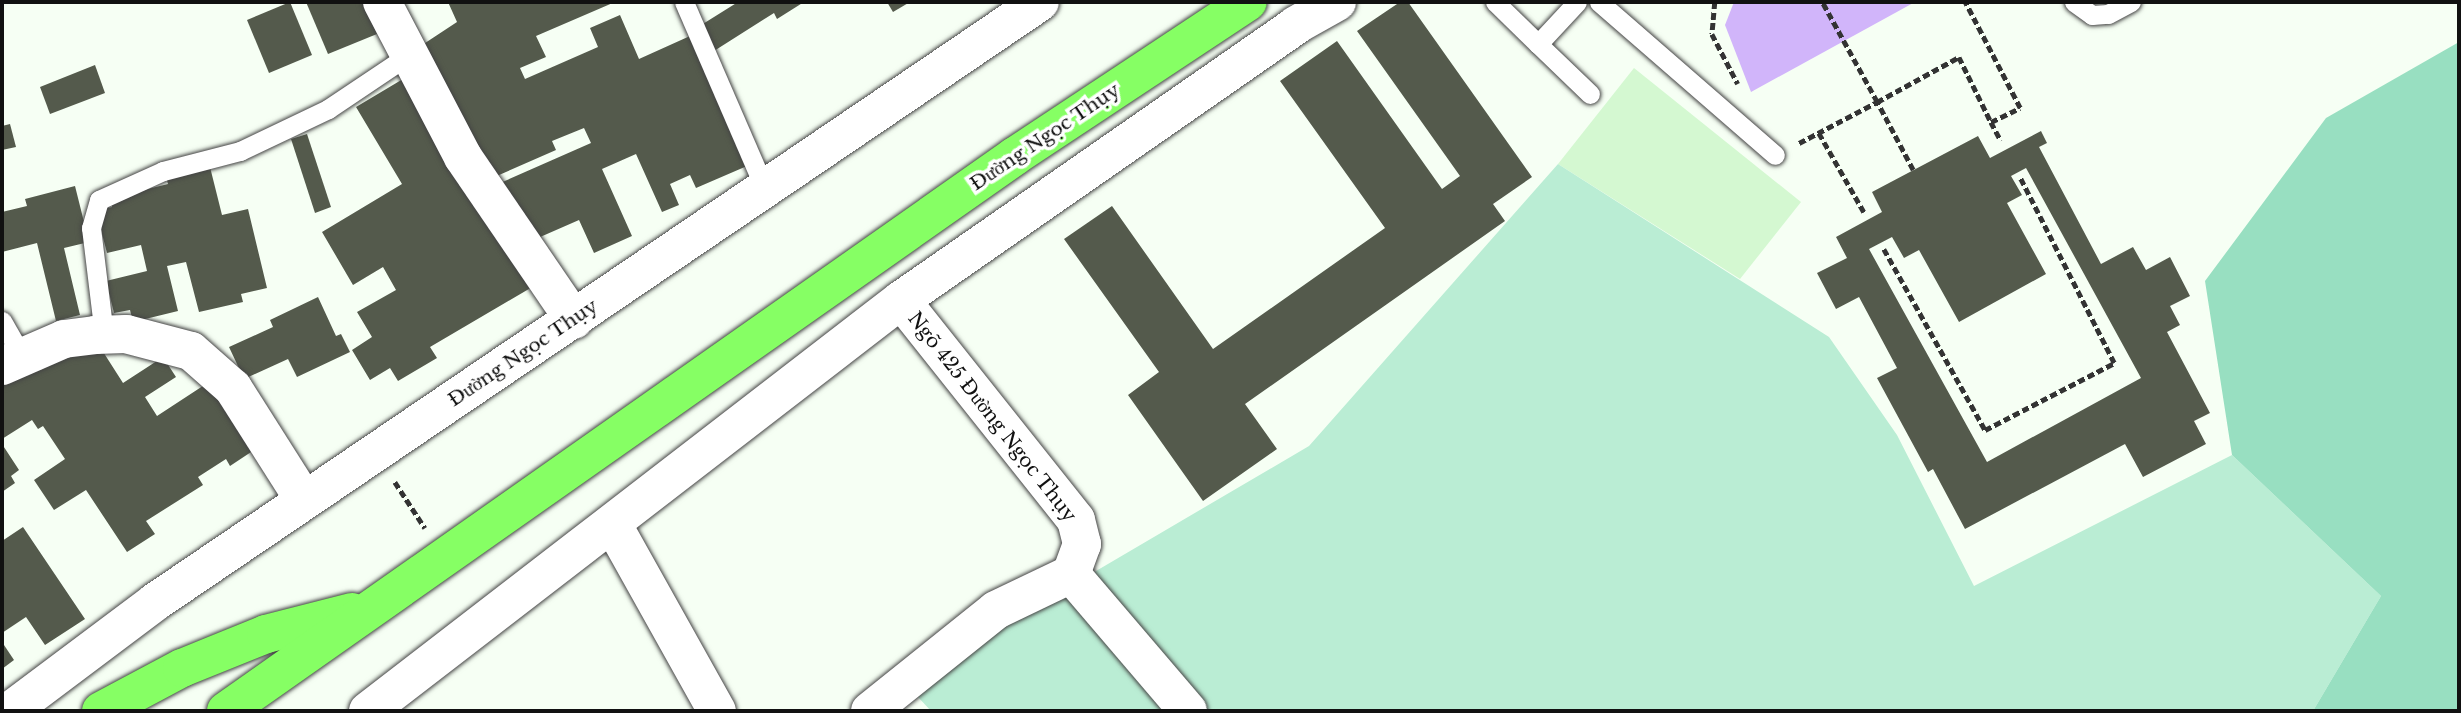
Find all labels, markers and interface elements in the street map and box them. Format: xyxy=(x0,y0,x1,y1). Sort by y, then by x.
street label: Đường Ngọc Thụy xyxy=(966,78,1124,196)
street label: Đường Ngọc Thụy xyxy=(444,294,602,412)
street label: Ngõ 425 Đường Ngọc Thụy xyxy=(903,307,1081,527)

